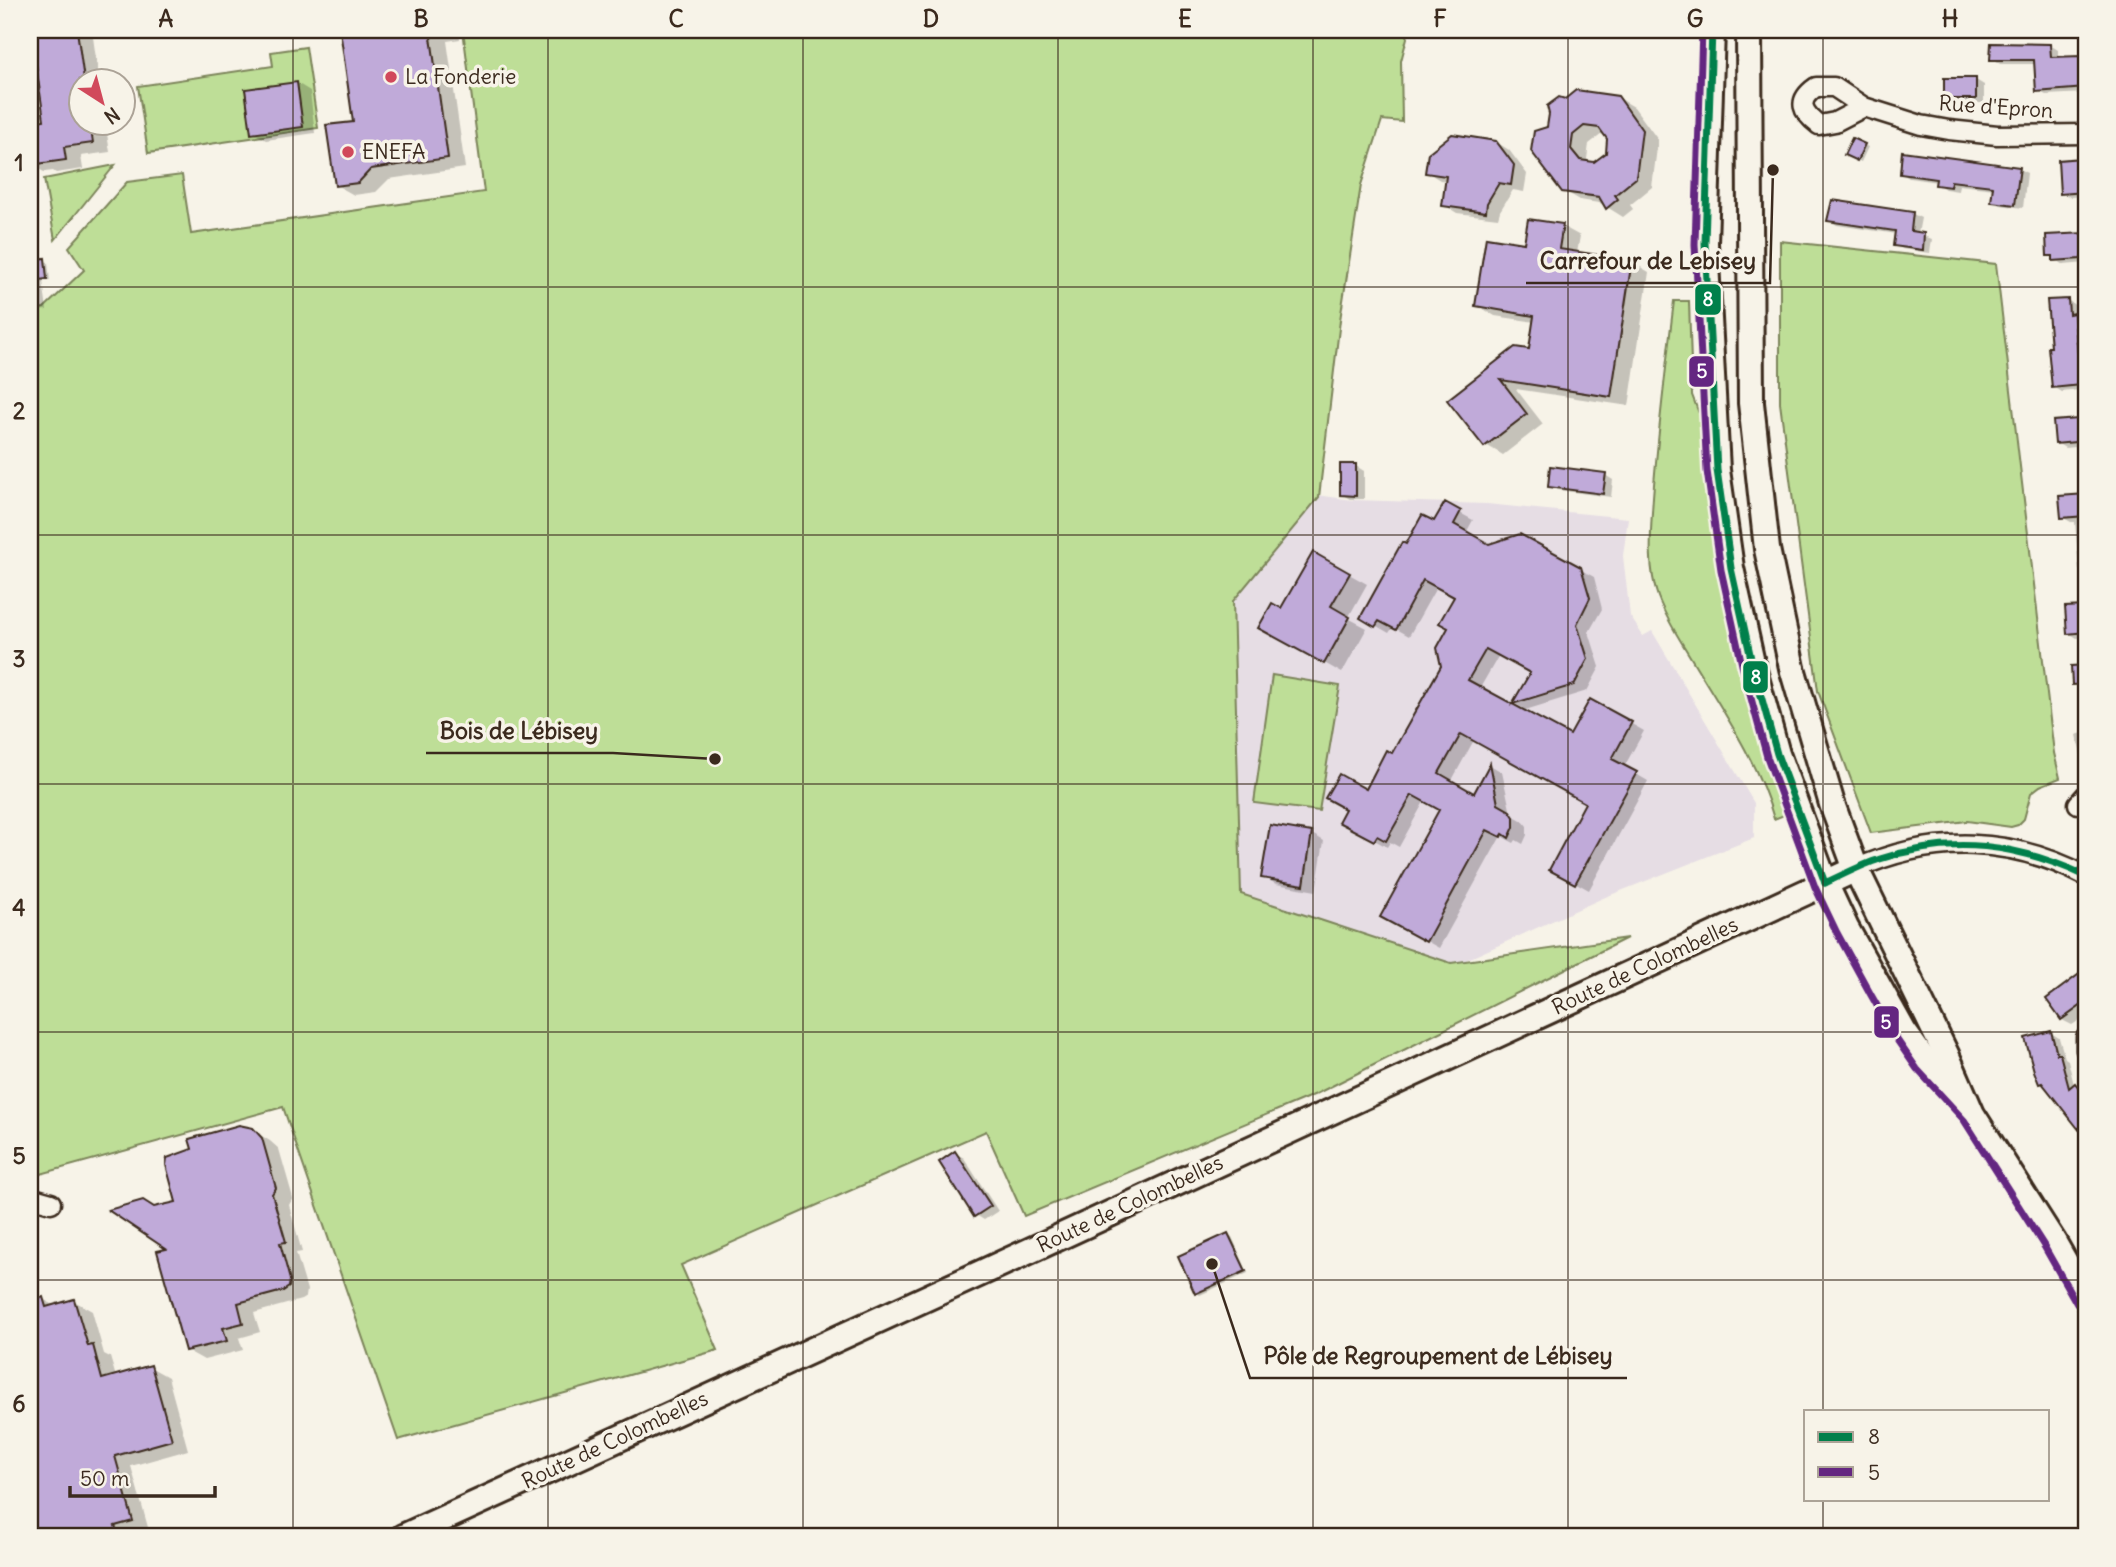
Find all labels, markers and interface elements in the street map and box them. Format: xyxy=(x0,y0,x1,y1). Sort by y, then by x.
text: A xyxy=(159,4,174,33)
text: B xyxy=(413,4,429,33)
text: C xyxy=(668,4,684,33)
text: D xyxy=(923,4,939,33)
text: E xyxy=(1178,4,1192,33)
text: F xyxy=(1433,4,1447,33)
text: G xyxy=(1687,4,1703,33)
text: H xyxy=(1942,4,1958,33)
place label: La Fonderie xyxy=(405,63,516,90)
north arrow xyxy=(66,66,136,136)
marker: La Fonderie xyxy=(383,69,399,85)
street label: Rue d'Epron xyxy=(1938,89,2054,124)
text: N xyxy=(100,102,124,129)
place label: ENEFA xyxy=(362,138,426,165)
marker: ENEFA xyxy=(340,144,356,160)
text: 1 xyxy=(14,148,24,177)
callout: Carrefour de Lebisey xyxy=(1526,239,1770,283)
text: Carrefour de Lebisey xyxy=(1540,246,1756,275)
line badge: 8 xyxy=(1694,283,1722,316)
text: 8 xyxy=(1703,287,1714,311)
line badge: 5 xyxy=(1688,355,1715,388)
text: 5 xyxy=(1697,359,1708,383)
text: 2 xyxy=(13,396,26,425)
text: 3 xyxy=(12,644,26,673)
line badge: 8 xyxy=(1742,660,1769,694)
text: 8 xyxy=(1751,665,1762,689)
callout: Bois de Lébisey xyxy=(426,709,613,753)
text: Bois de Lébisey xyxy=(440,716,598,745)
text: 4 xyxy=(12,893,26,922)
street label: Route de Colombelles xyxy=(1547,911,1742,1021)
line badge: 5 xyxy=(1873,1005,1900,1039)
text: 5 xyxy=(1881,1010,1892,1034)
text: 5 xyxy=(12,1141,26,1170)
street label: Route de Colombelles xyxy=(1032,1149,1227,1259)
callout: Pôle de Regroupement de Lébisey xyxy=(1250,1334,1627,1378)
text: Pôle de Regroupement de Lébisey xyxy=(1263,1341,1613,1370)
street label: Route de Colombelles xyxy=(517,1385,712,1495)
text: 6 xyxy=(12,1389,26,1418)
legend xyxy=(1804,1410,2050,1500)
text: 8 xyxy=(1868,1423,1880,1450)
scale bar xyxy=(70,1455,215,1499)
text: 5 xyxy=(1868,1459,1880,1486)
text: 50 m xyxy=(80,1465,129,1492)

